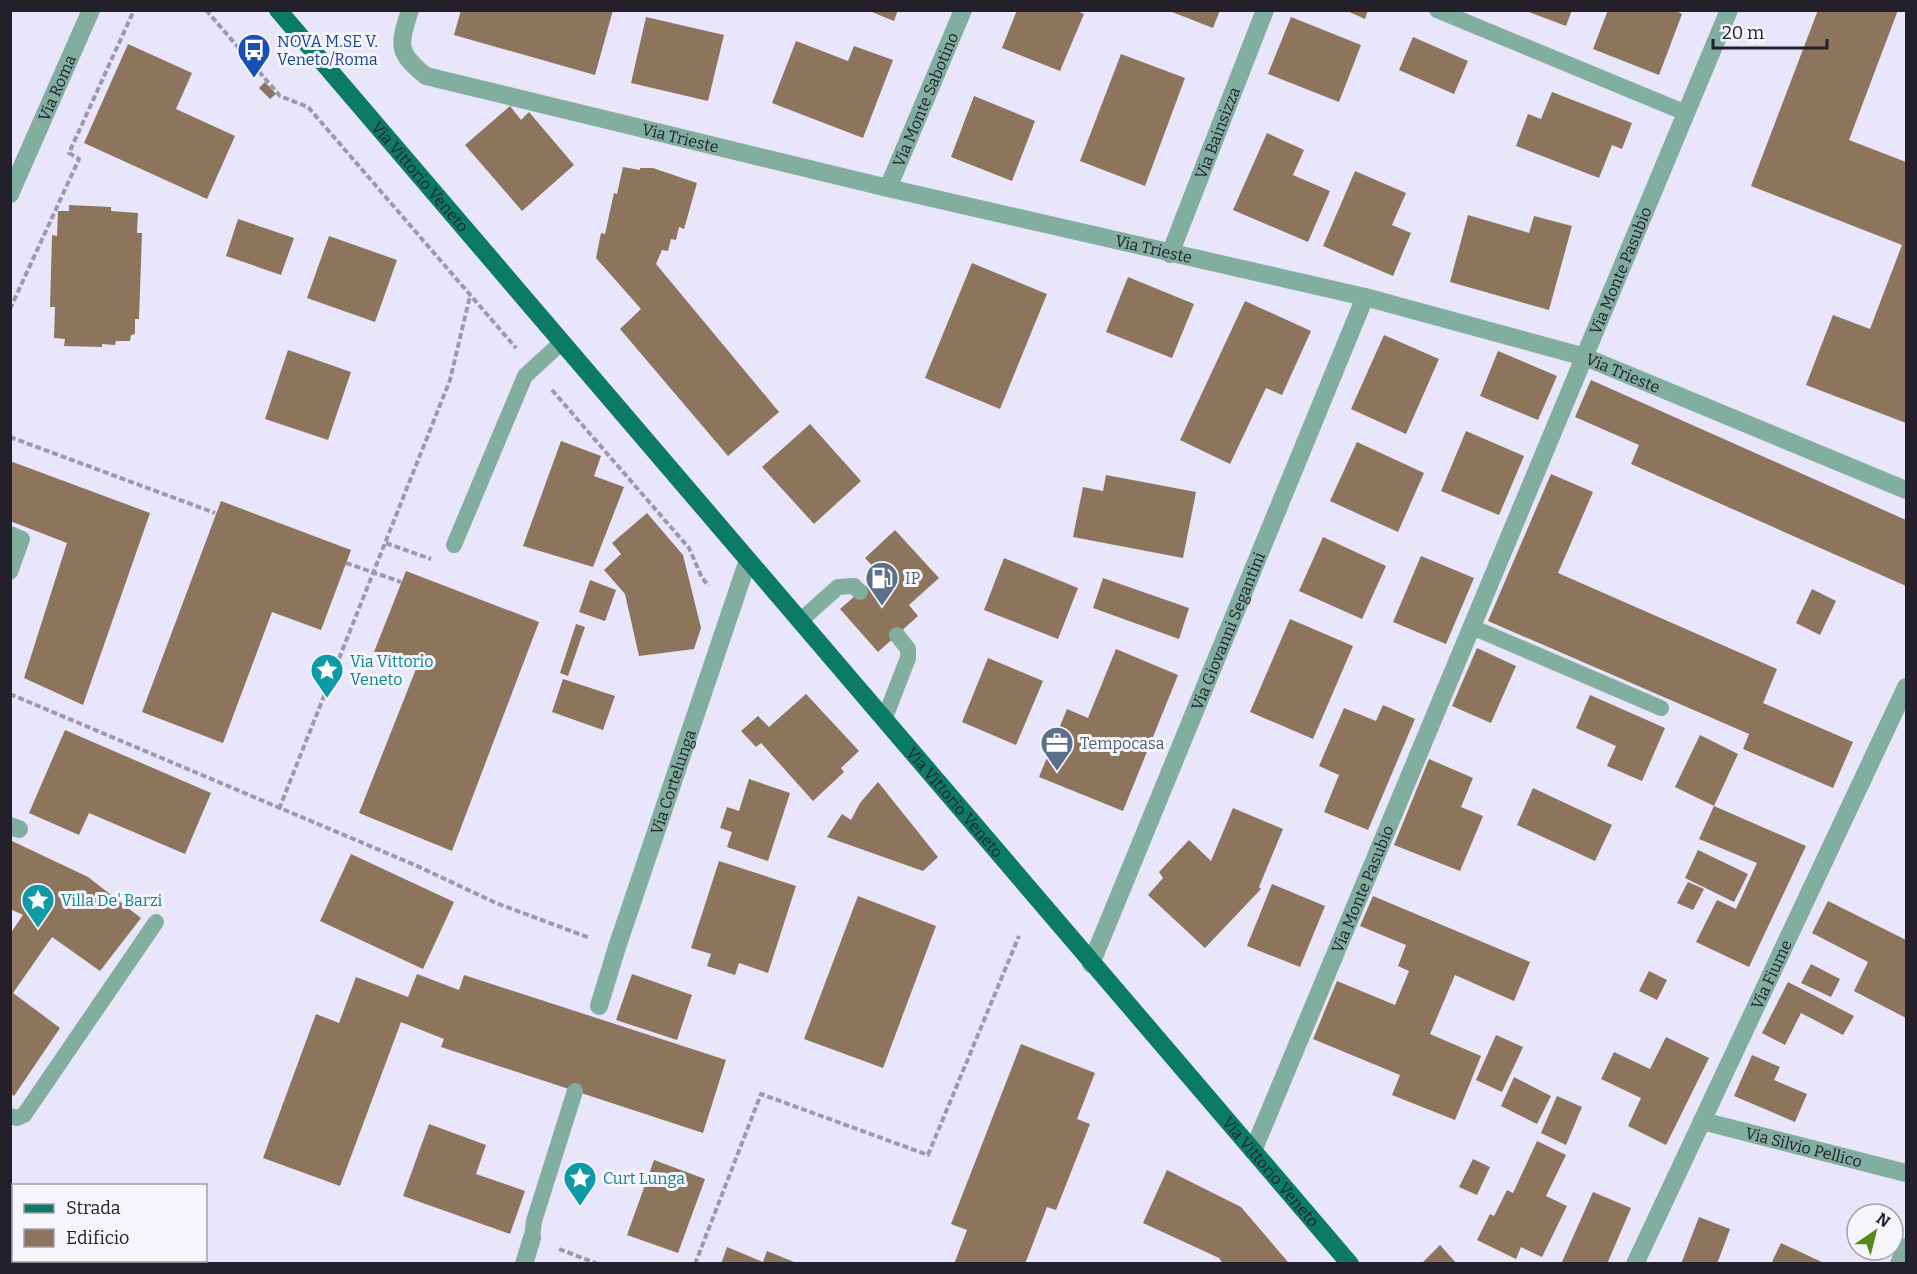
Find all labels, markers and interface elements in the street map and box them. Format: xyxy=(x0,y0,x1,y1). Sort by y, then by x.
scale bar xyxy=(1713,12,1827,50)
text: 20 m xyxy=(1722,22,1764,44)
street label: Via Monte Sabotino xyxy=(889,29,962,170)
bus stop icon: NOVA M.SE V. Veneto/Roma xyxy=(236,32,272,79)
place label: NOVA M.SE V. Veneto/Roma xyxy=(277,32,378,69)
street label: Via Roma xyxy=(34,52,80,124)
street label: Via Bainsizza xyxy=(1191,84,1244,182)
street label: Via Vittorio Veneto xyxy=(368,117,473,236)
street label: Via Trieste xyxy=(640,119,721,156)
street label: Via Monte Pasubio xyxy=(1585,204,1655,337)
street label: Via Trieste xyxy=(1113,231,1194,267)
street label: Via Trieste xyxy=(1583,349,1663,397)
street label: Via Giovanni Segantini xyxy=(1187,549,1269,713)
fuel station icon: IP xyxy=(864,560,900,607)
place label: IP xyxy=(905,569,920,588)
place icon: Via Vittorio Veneto xyxy=(309,652,345,699)
place label: Via Vittorio Veneto xyxy=(350,652,433,689)
office icon: Tempocasa xyxy=(1039,725,1075,772)
street label: Via Cortelunga xyxy=(646,727,700,837)
place label: Tempocasa xyxy=(1080,734,1165,753)
street label: Via Vittorio Veneto xyxy=(903,743,1007,861)
street label: Via Monte Pasubio xyxy=(1327,822,1397,956)
place icon: Villa De' Barzi xyxy=(20,882,56,929)
place label: Villa De' Barzi xyxy=(61,891,163,910)
street label: Via Fiume xyxy=(1747,937,1795,1012)
street label: Via Vittorio Veneto xyxy=(1218,1112,1323,1230)
street label: Via Silvio Pellico xyxy=(1743,1123,1864,1171)
place icon: Curt Lunga xyxy=(562,1160,598,1207)
place label: Curt Lunga xyxy=(603,1169,685,1188)
legend xyxy=(12,1184,207,1262)
text: Strada xyxy=(66,1197,121,1219)
north arrow xyxy=(1845,1202,1905,1262)
text: N xyxy=(1873,1209,1894,1231)
text: Edificio xyxy=(66,1227,129,1249)

